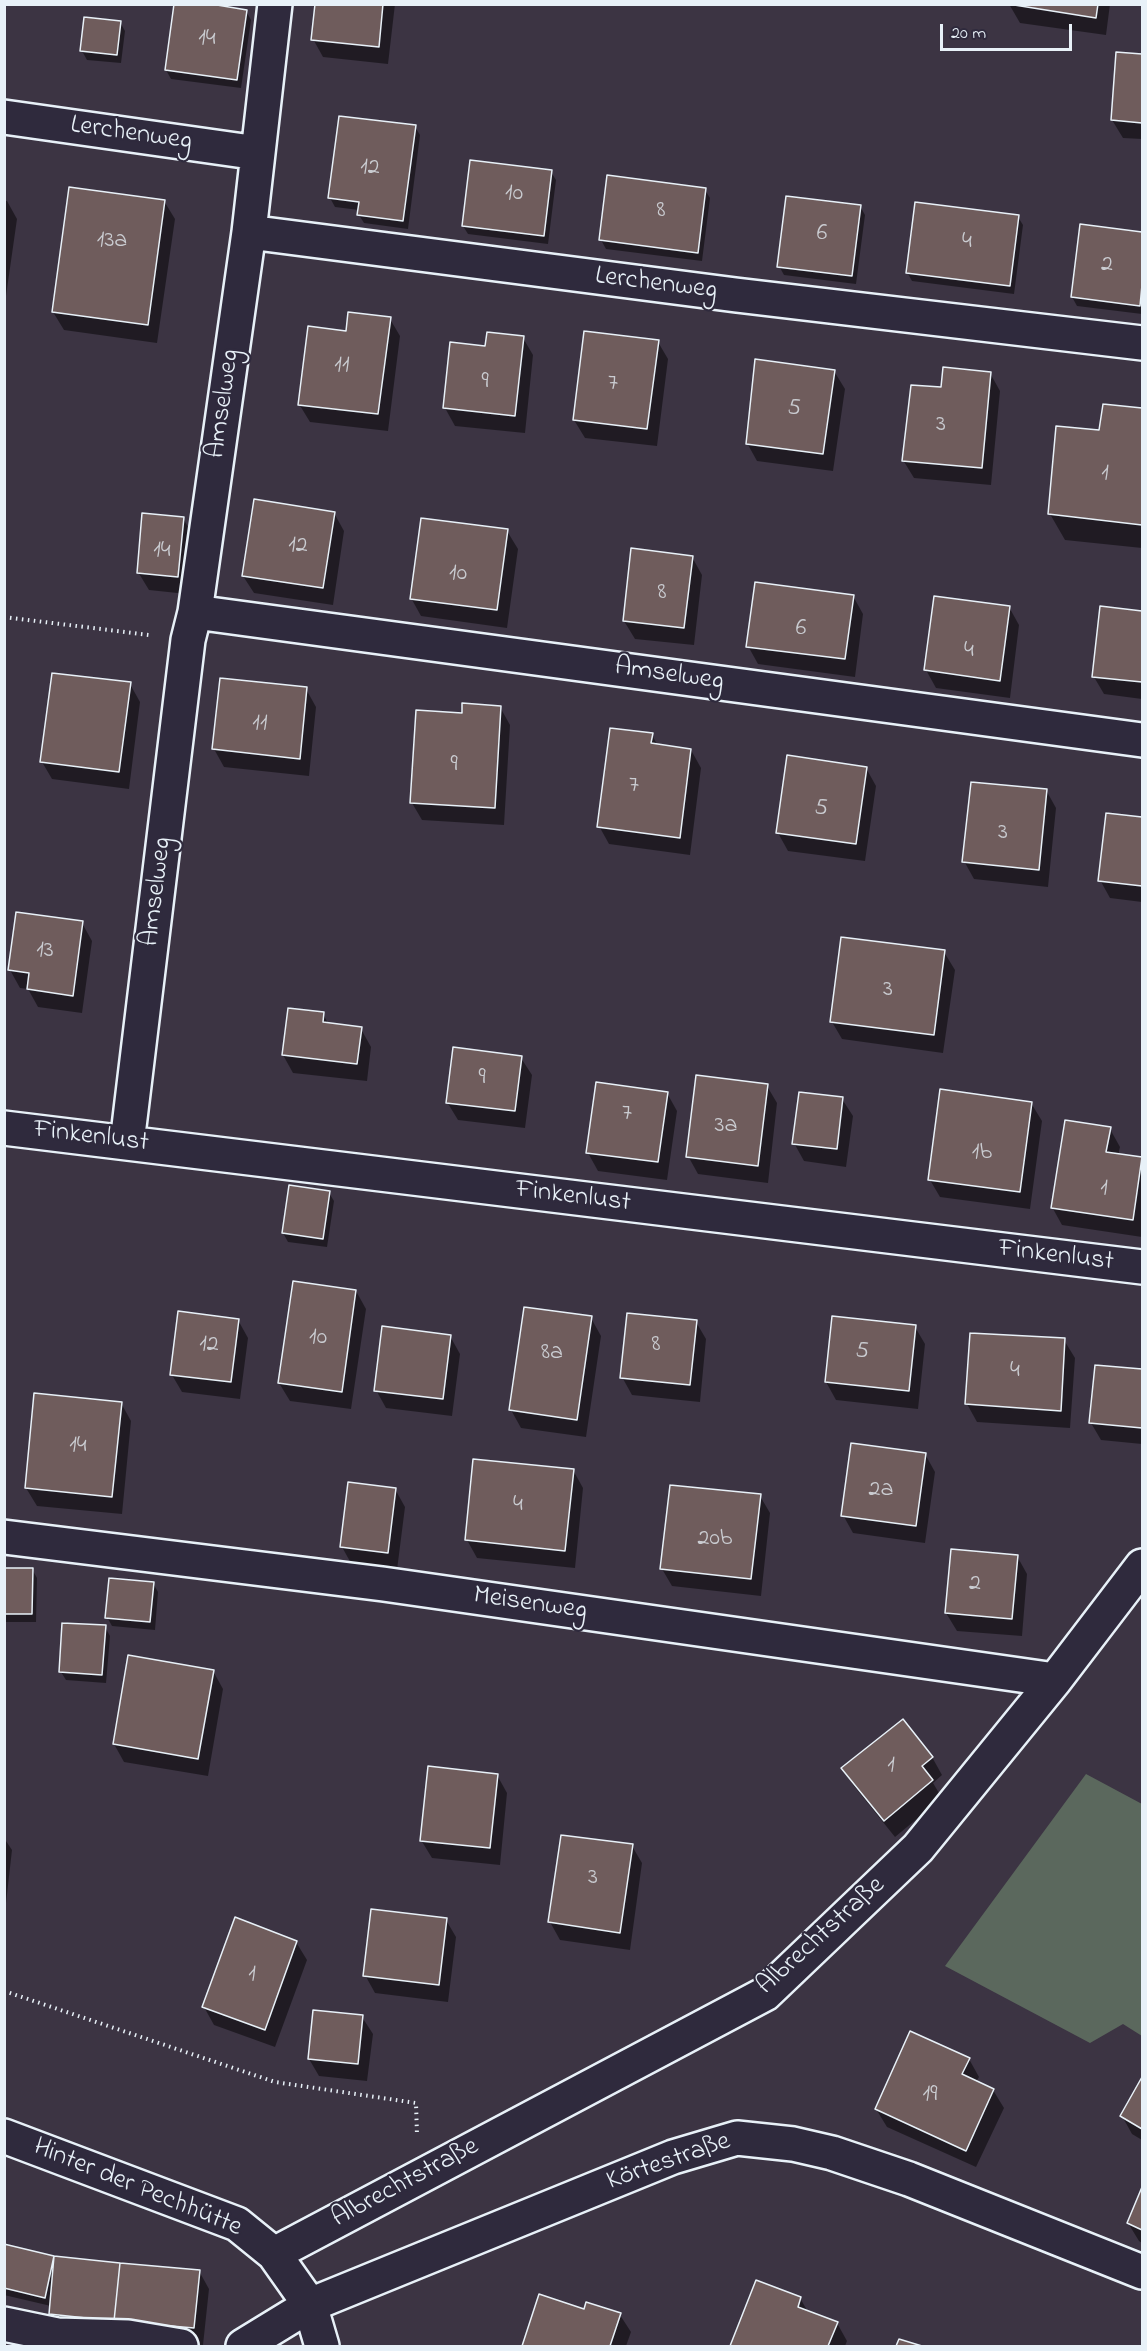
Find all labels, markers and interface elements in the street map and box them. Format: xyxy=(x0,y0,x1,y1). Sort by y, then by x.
scale bar xyxy=(943,12,1075,50)
text: 20 m xyxy=(951,21,986,47)
house number: 14 xyxy=(198,26,216,54)
street label: Lerchenweg xyxy=(68,110,194,160)
house number: 12 xyxy=(360,155,380,183)
house number: 10 xyxy=(505,181,523,209)
house number: 8 xyxy=(657,198,665,226)
house number: 6 xyxy=(817,221,827,249)
house number: 13a xyxy=(97,228,127,256)
house number: 4 xyxy=(962,229,972,257)
house number: 2 xyxy=(1101,252,1113,280)
street label: Lerchenweg xyxy=(593,261,719,309)
street label: Amselweg xyxy=(201,347,249,461)
house number: 11 xyxy=(334,353,350,381)
house number: 9 xyxy=(481,369,489,397)
house number: 7 xyxy=(608,371,618,399)
house number: 5 xyxy=(787,396,801,424)
house number: 3 xyxy=(936,412,946,440)
house number: 1 xyxy=(1101,461,1109,489)
house number: 12 xyxy=(288,533,308,561)
house number: 14 xyxy=(153,538,171,566)
house number: 10 xyxy=(449,561,467,589)
house number: 8 xyxy=(658,580,666,608)
house number: 6 xyxy=(796,616,806,644)
house number: 4 xyxy=(964,638,974,666)
street label: Amselweg xyxy=(612,652,726,700)
house number: 11 xyxy=(252,711,268,739)
house number: 9 xyxy=(450,752,458,780)
house number: 7 xyxy=(629,773,639,801)
house number: 5 xyxy=(814,796,828,824)
house number: 3 xyxy=(998,820,1008,848)
street label: Amselweg xyxy=(135,835,181,949)
house number: 13 xyxy=(36,938,54,966)
house number: 3 xyxy=(883,977,893,1005)
house number: 9 xyxy=(478,1065,486,1093)
house number: 7 xyxy=(622,1101,632,1129)
house number: 3a xyxy=(715,1113,737,1141)
street label: Finkenlust xyxy=(32,1115,150,1161)
house number: 1b xyxy=(972,1140,992,1168)
street label: Finkenlust xyxy=(514,1175,632,1221)
house number: 1 xyxy=(1100,1176,1108,1204)
street label: Finkenlust xyxy=(997,1234,1115,1280)
house number: 10 xyxy=(309,1325,327,1353)
house number: 12 xyxy=(199,1332,219,1360)
house number: 8 xyxy=(652,1332,660,1360)
house number: 5 xyxy=(855,1339,869,1367)
house number: 8a xyxy=(541,1340,563,1368)
house number: 4 xyxy=(1010,1358,1020,1386)
house number: 14 xyxy=(69,1433,87,1461)
house number: 2a xyxy=(869,1477,893,1505)
house number: 4 xyxy=(513,1492,523,1520)
house number: 20b xyxy=(698,1526,732,1554)
house number: 2 xyxy=(969,1571,981,1599)
street label: Meisenweg xyxy=(471,1581,589,1629)
house number: 1 xyxy=(887,1753,895,1781)
house number: 3 xyxy=(588,1865,598,1893)
street label: Albrechtstraße xyxy=(751,1871,893,2003)
house number: 1 xyxy=(248,1962,256,1990)
house number: 19 xyxy=(923,2082,937,2110)
street label: Körtestraße xyxy=(603,2127,735,2199)
street label: Hinter der Pechhütte xyxy=(28,2132,246,2246)
street label: Albrechtstraße xyxy=(327,2132,485,2236)

